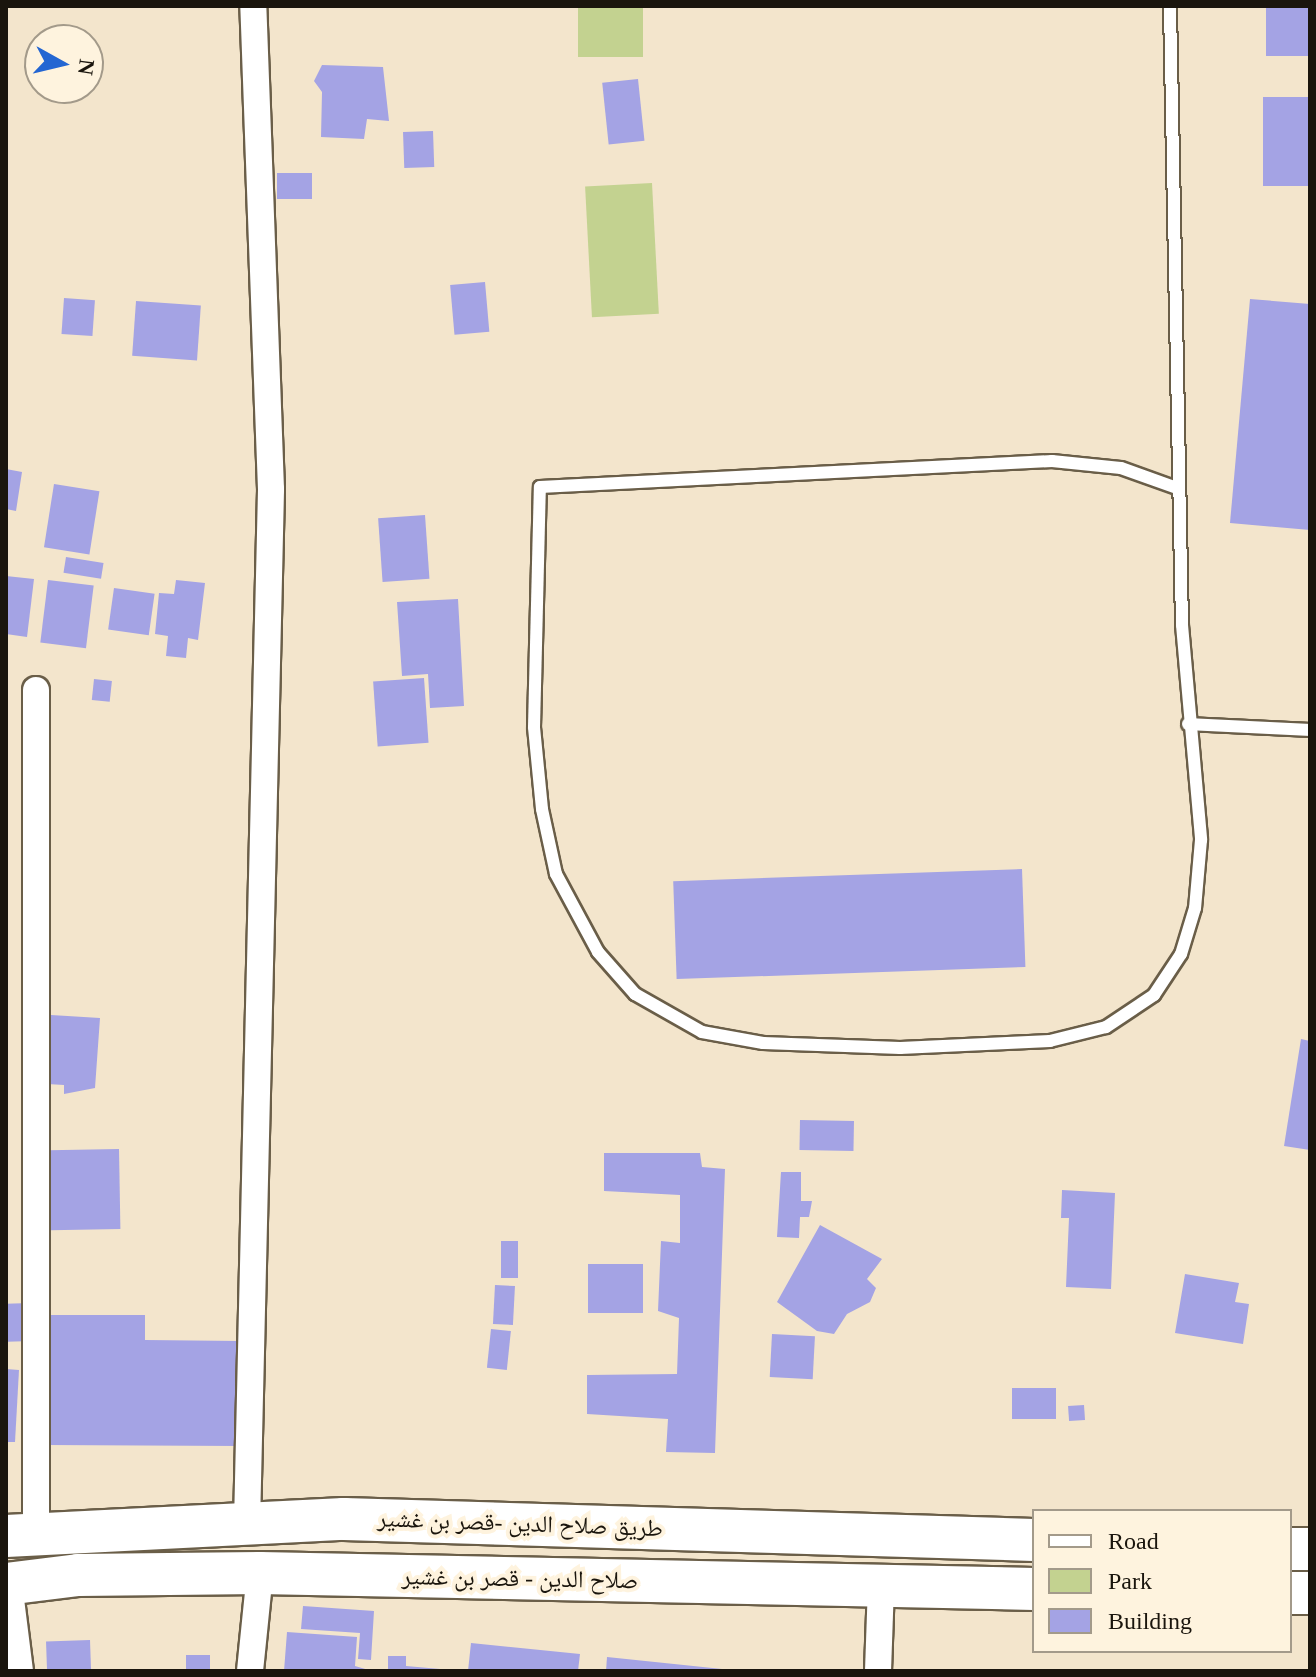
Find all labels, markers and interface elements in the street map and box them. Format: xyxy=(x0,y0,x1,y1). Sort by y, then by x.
north arrow xyxy=(24,24,104,104)
text: N xyxy=(73,58,100,77)
street label: طريق صلاح الدين -قصر بن غشير xyxy=(377,1505,663,1543)
legend xyxy=(1032,1509,1292,1653)
text: Road xyxy=(1108,1528,1159,1554)
street label: صلاح الدين - قصر بن غشير xyxy=(401,1563,639,1595)
text: Park xyxy=(1108,1568,1152,1594)
text: Building xyxy=(1108,1608,1192,1634)

